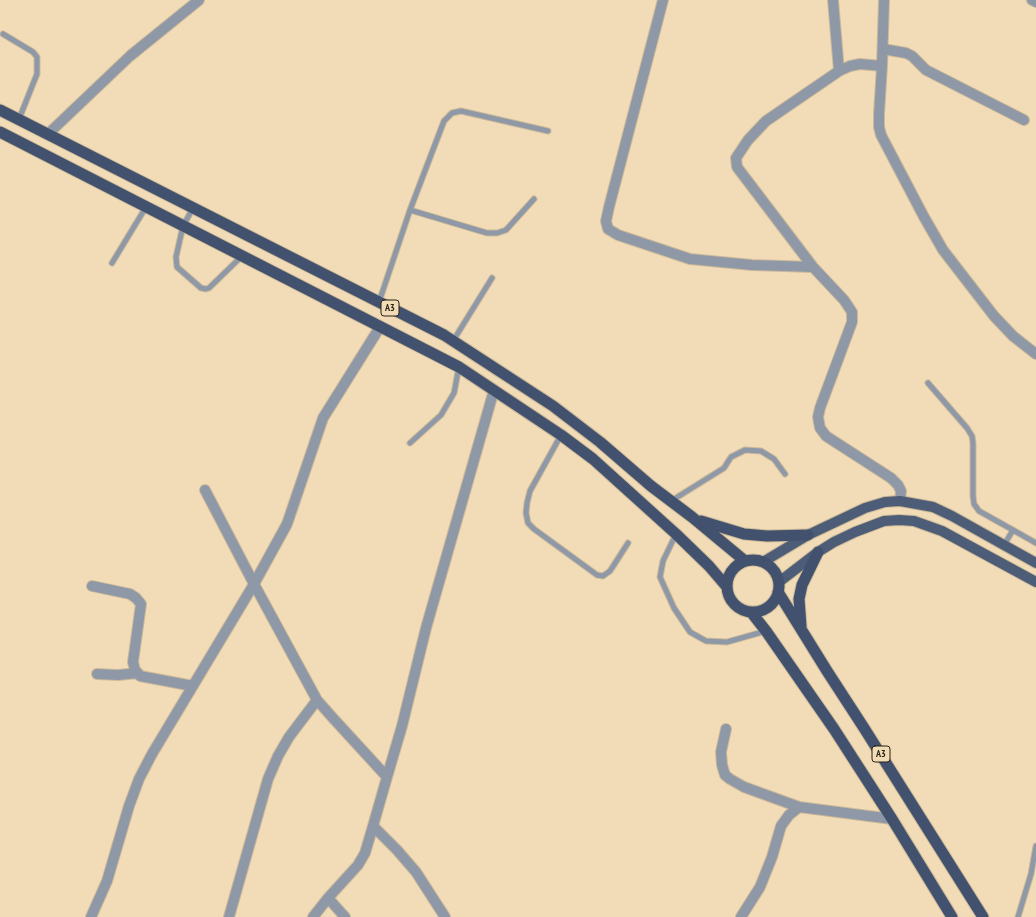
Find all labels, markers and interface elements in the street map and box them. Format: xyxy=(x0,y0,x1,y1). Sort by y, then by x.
road number: A3 xyxy=(381,300,399,316)
road number: A3 xyxy=(872,746,890,762)

